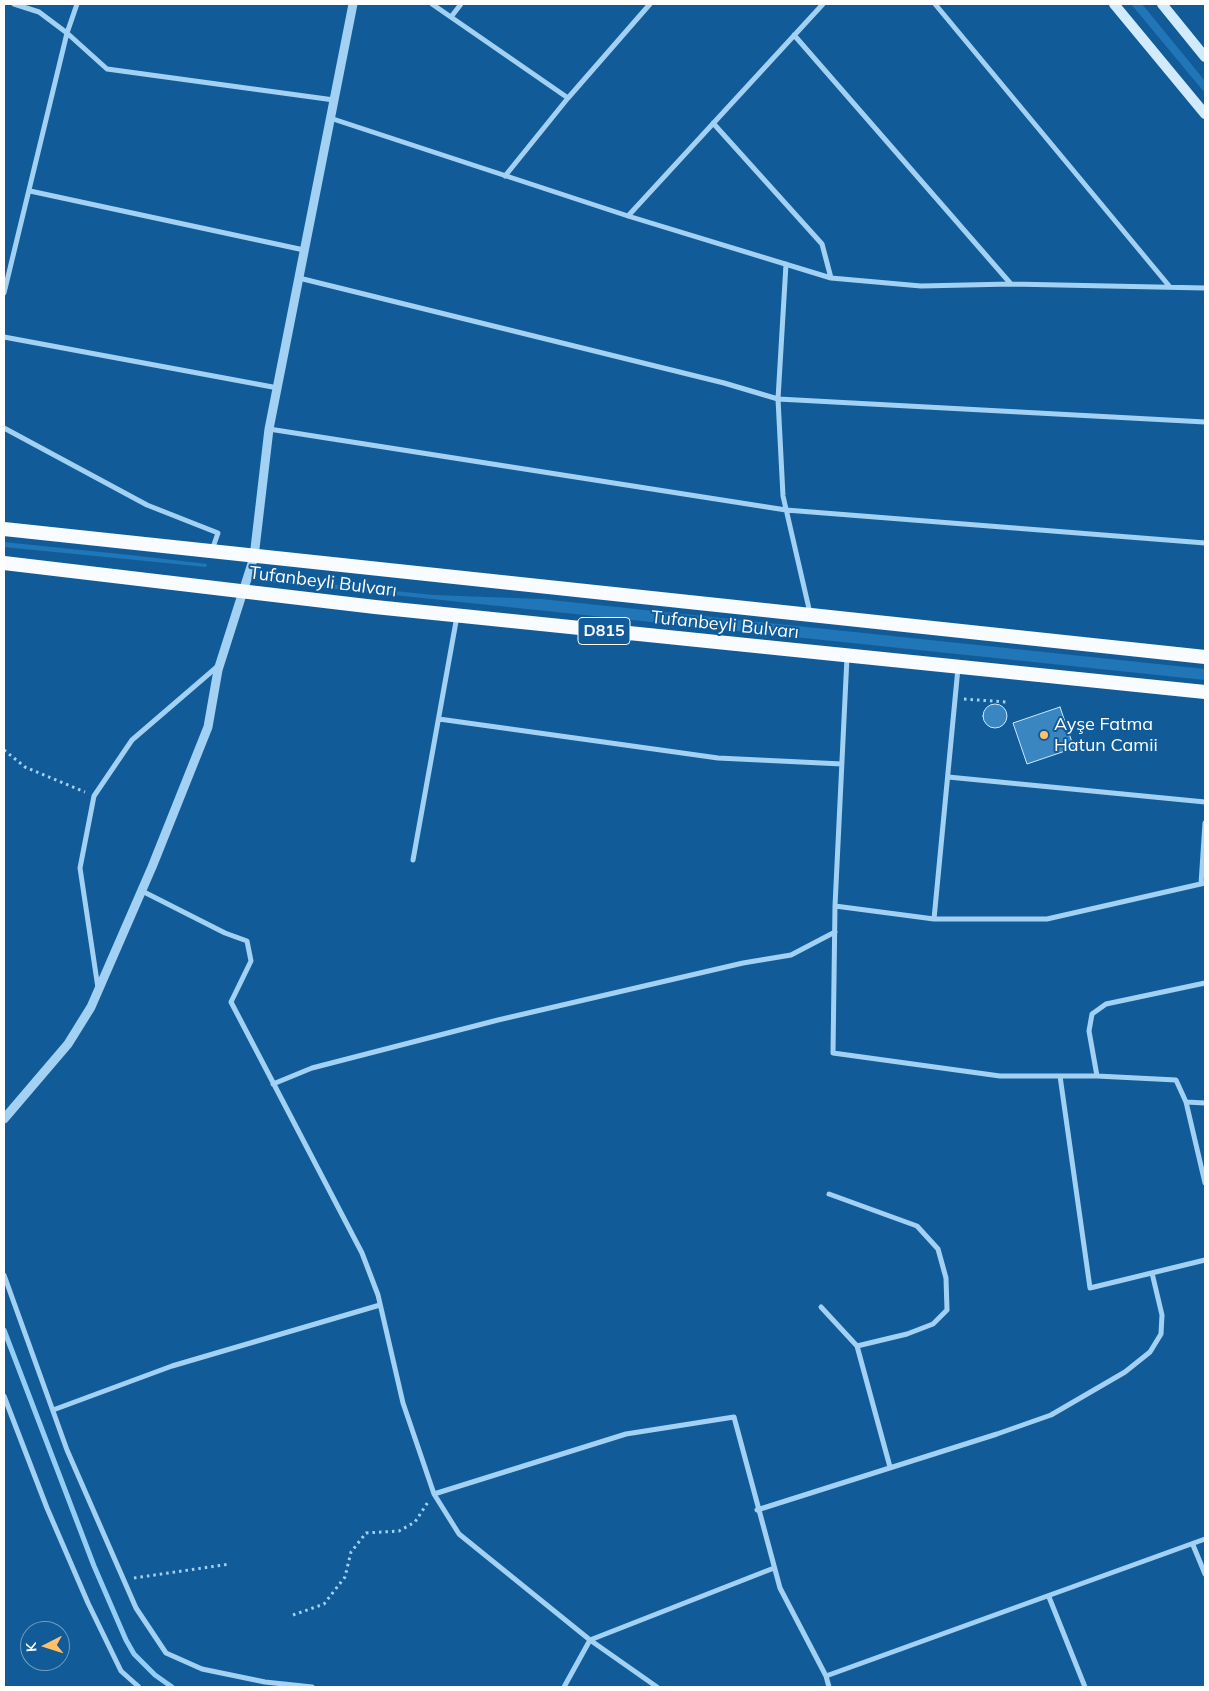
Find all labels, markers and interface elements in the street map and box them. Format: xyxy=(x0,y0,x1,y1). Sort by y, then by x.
street label: Tufanbeyli Bulvarı xyxy=(248,562,398,602)
street label: Tufanbeyli Bulvarı xyxy=(650,606,800,644)
road number: D815 xyxy=(578,618,630,644)
place label: Ayşe Fatma Hatun Camii xyxy=(1054,714,1158,756)
marker: Ayşe Fatma Hatun Camii xyxy=(1038,729,1050,741)
north arrow xyxy=(20,1621,70,1671)
text: K xyxy=(22,1642,40,1653)

